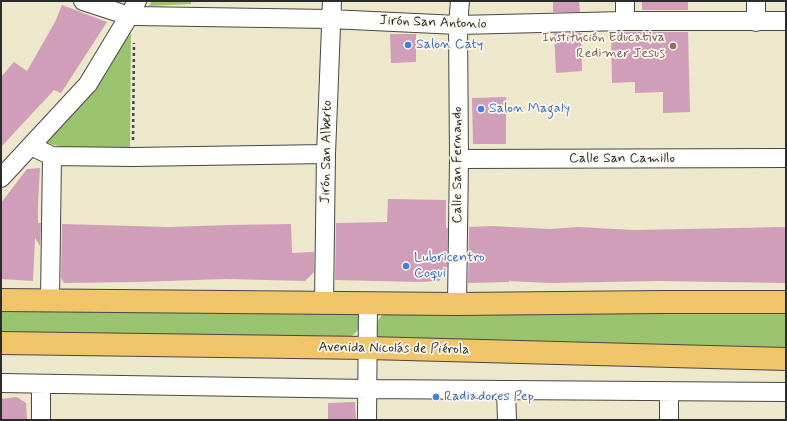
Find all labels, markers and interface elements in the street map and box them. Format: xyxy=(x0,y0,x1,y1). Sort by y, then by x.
street label: Jirón San Antonio xyxy=(379,13,487,33)
place label: Institución Educativa Redimer Jesus xyxy=(542,30,665,62)
place label: Salon Caty xyxy=(416,37,483,53)
marker: Salon Caty xyxy=(403,40,413,50)
marker: Institución Educativa Redimer Jesus xyxy=(668,41,678,51)
street label: Jirón San Alberto xyxy=(318,100,336,204)
place label: Salon Magaly xyxy=(489,101,570,117)
marker: Salon Magaly xyxy=(476,104,486,114)
street label: Calle San Fernando xyxy=(450,107,466,223)
street label: Calle San Camillo xyxy=(569,151,675,167)
place label: Lubricentro Coqui xyxy=(414,250,485,282)
marker: Lubricentro Coqui xyxy=(401,261,411,271)
street label: Avenida Nicolás de Piérola xyxy=(318,339,470,359)
place label: Radiadores Pep xyxy=(444,389,534,405)
marker: Radiadores Pep xyxy=(431,392,441,402)

